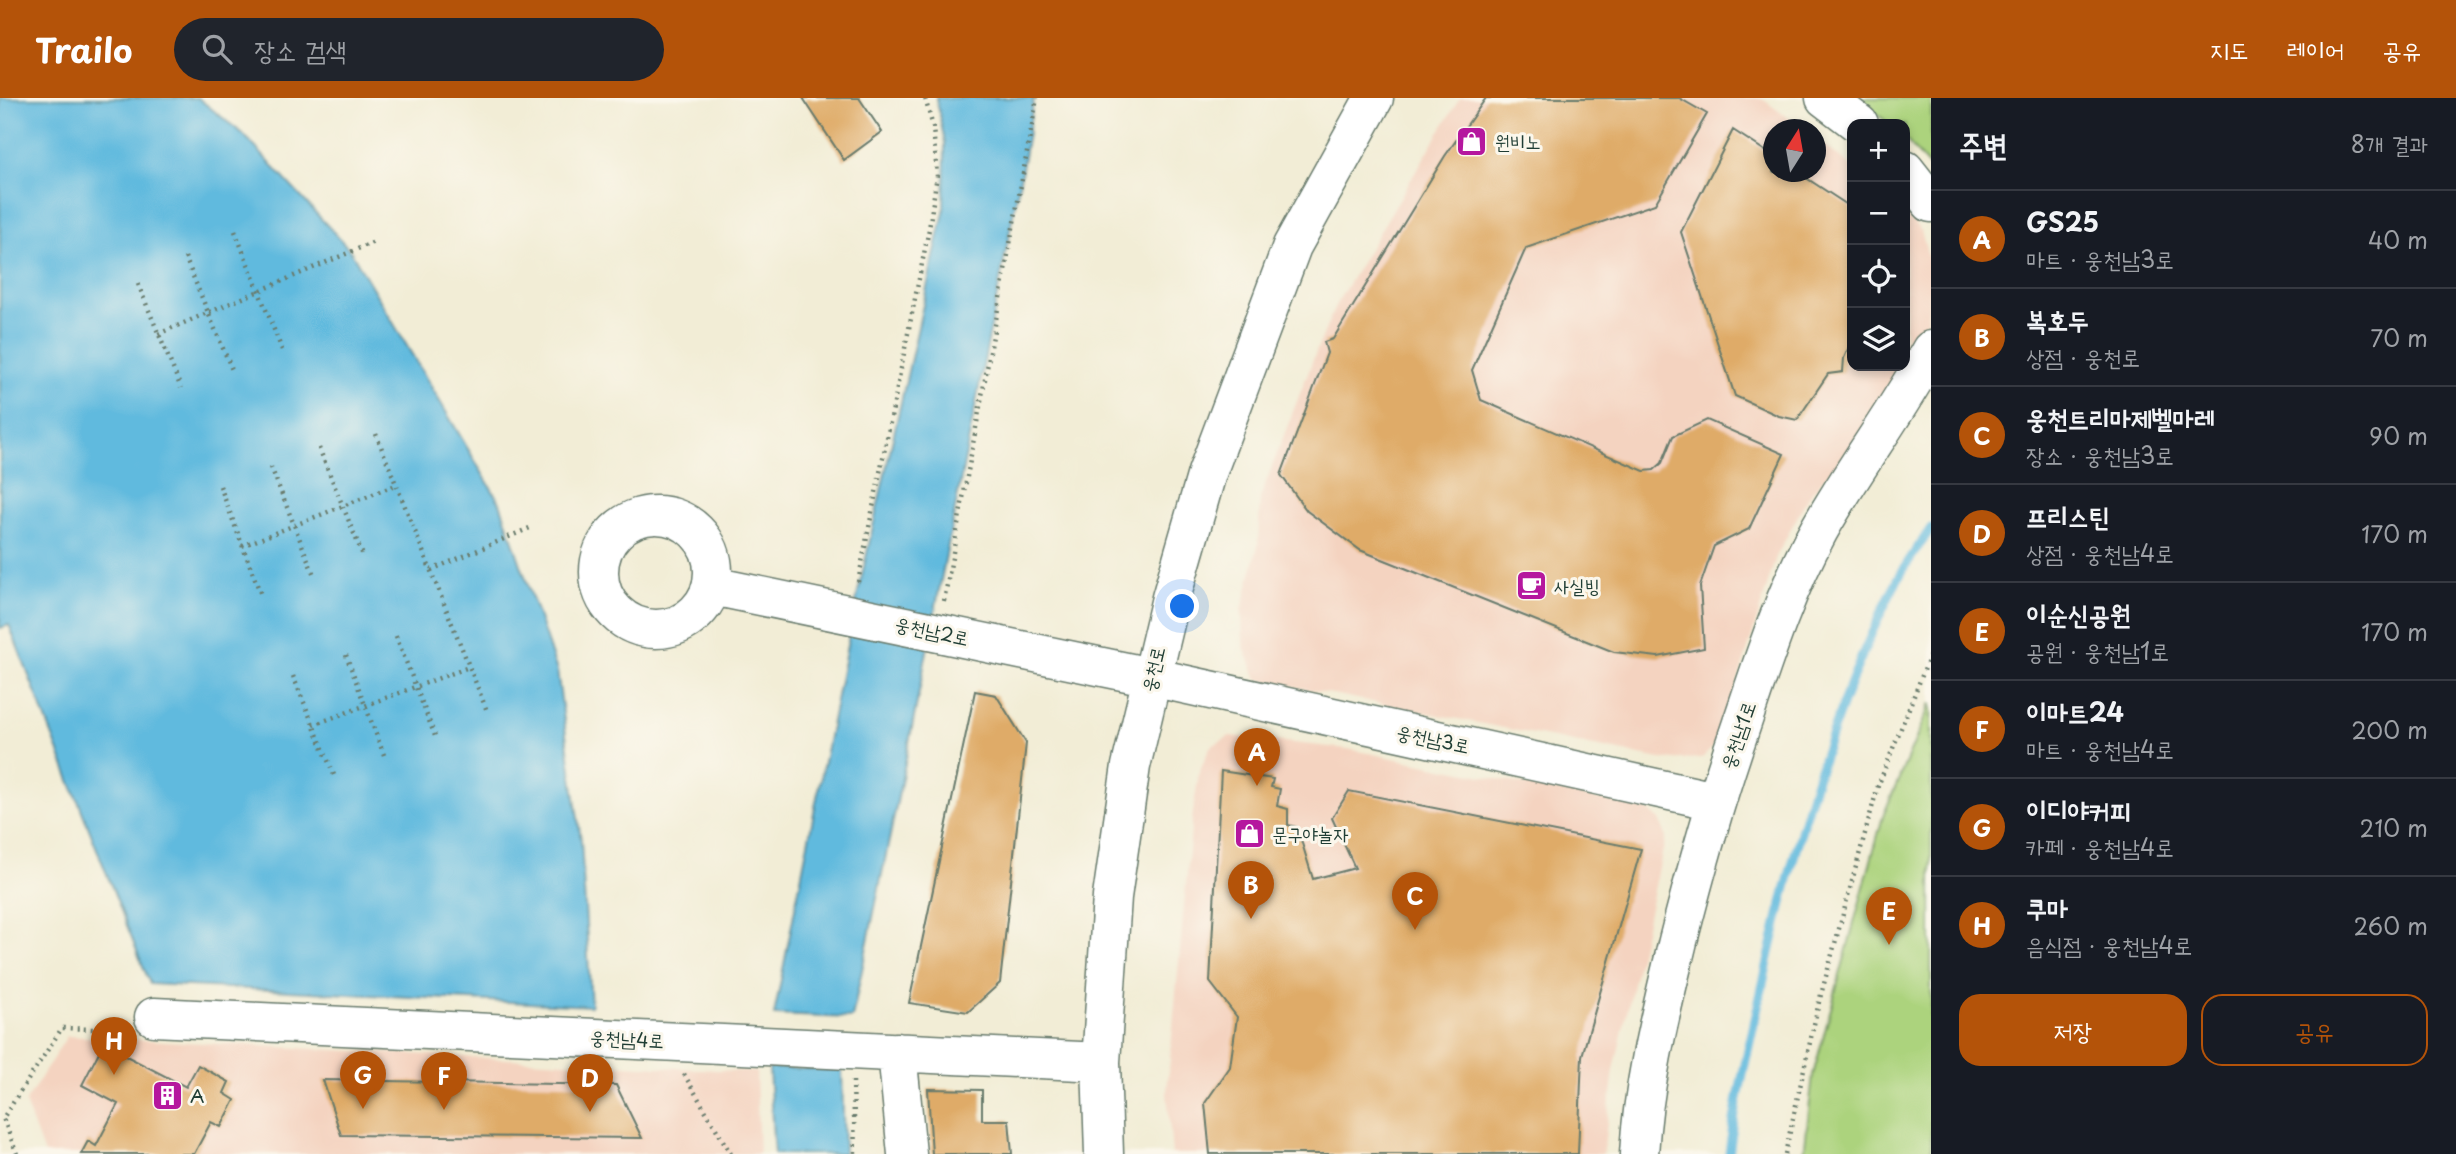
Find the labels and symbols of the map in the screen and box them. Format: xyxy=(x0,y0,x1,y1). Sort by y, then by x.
north arrow xyxy=(1763,119,1826,182)
shop icon: 원비노 xyxy=(1455,125,1489,159)
place label: 원비노 xyxy=(1495,127,1541,155)
cafe icon: 사실빙 xyxy=(1514,569,1548,603)
place label: 사실빙 xyxy=(1554,571,1600,599)
your location xyxy=(1165,589,1199,623)
street label: 웅천남2로 xyxy=(893,609,972,651)
street label: 웅천로 xyxy=(1133,643,1171,694)
street label: 웅천남1로 xyxy=(1712,697,1762,772)
street label: 웅천남3로 xyxy=(1394,717,1472,759)
pin: A xyxy=(1234,728,1280,786)
shop icon: 문구야놀자 xyxy=(1232,817,1266,851)
place label: 문구야놀자 xyxy=(1272,819,1348,847)
pin: B xyxy=(1228,861,1274,919)
pin: C xyxy=(1392,872,1438,930)
pin: E xyxy=(1866,887,1912,945)
pin: H xyxy=(91,1017,137,1075)
street label: 웅천남4로 xyxy=(590,1022,665,1054)
pin: G xyxy=(340,1051,386,1109)
pin: F xyxy=(421,1052,467,1110)
pin: D xyxy=(567,1054,613,1112)
building icon: A xyxy=(150,1079,184,1113)
place label: A xyxy=(190,1081,205,1109)

